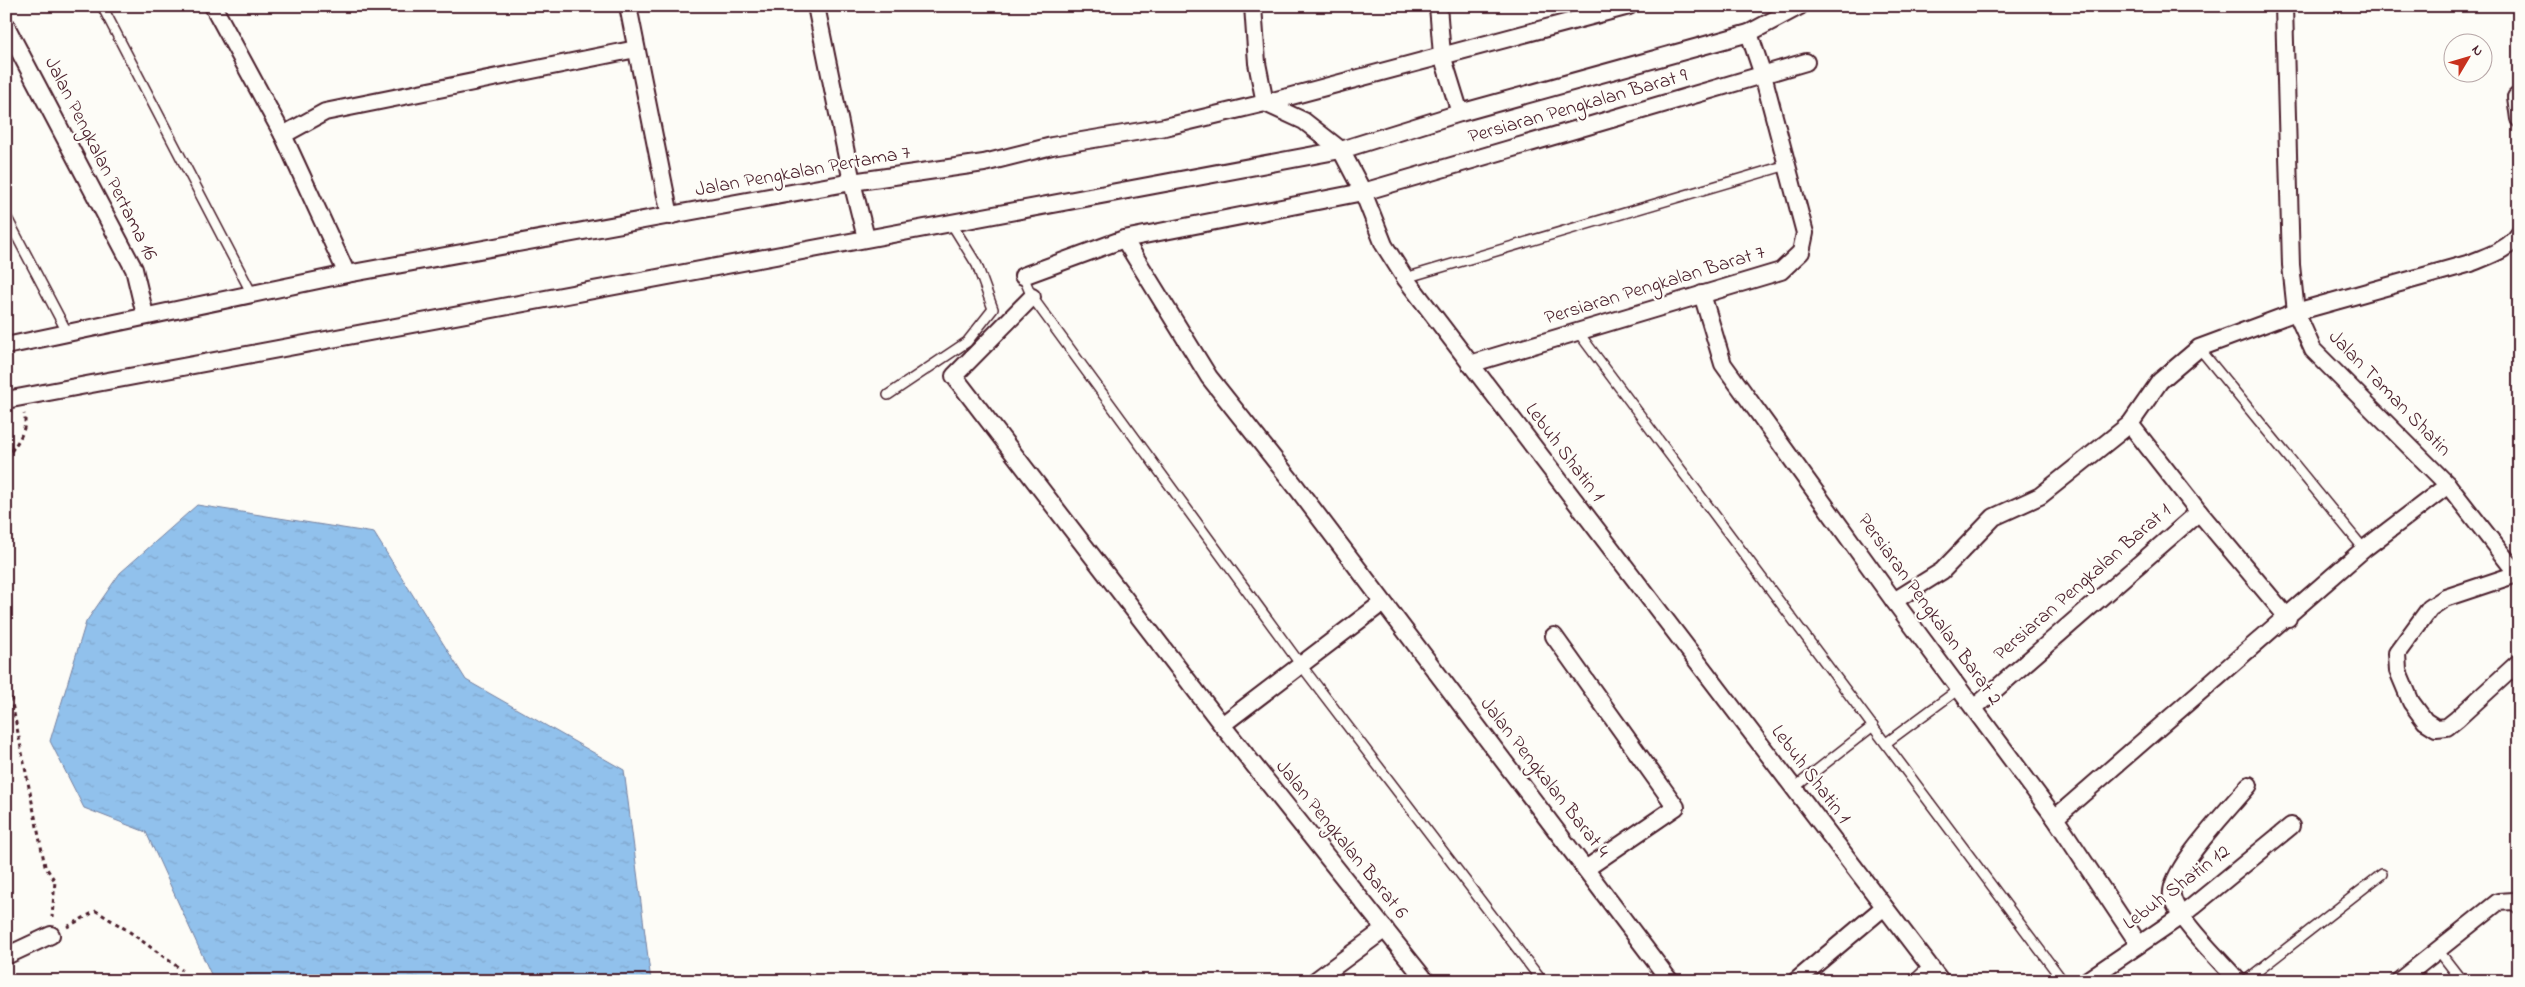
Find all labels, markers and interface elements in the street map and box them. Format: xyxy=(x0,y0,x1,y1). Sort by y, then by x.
north arrow xyxy=(2442,32,2492,82)
text: N xyxy=(2466,41,2488,61)
street label: Jalan Pengkalan Pertama 16 xyxy=(35,52,164,266)
street label: Persiaran Pengkalan Barat 9 xyxy=(1465,62,1691,153)
street label: Jalan Pengkalan Pertama 7 xyxy=(693,139,913,206)
street label: Persiaran Pengkalan Barat 7 xyxy=(1541,239,1769,334)
street label: Jalan Taman Shatin xyxy=(2321,324,2457,464)
street label: Lebuh Shatin 1 xyxy=(1517,397,1611,509)
street label: Persiaran Pengkalan Barat 1 xyxy=(1988,497,2179,669)
street label: Persiaran Pengkalan Barat 2 xyxy=(1849,508,2009,713)
street label: Jalan Pengkalan Barat 4 xyxy=(1471,692,1616,865)
street label: Lebuh Shatin 1 xyxy=(1763,719,1857,831)
street label: Jalan Pengkalan Barat 6 xyxy=(1267,754,1414,927)
street label: Lebuh Shatin 12 xyxy=(2117,838,2237,938)

